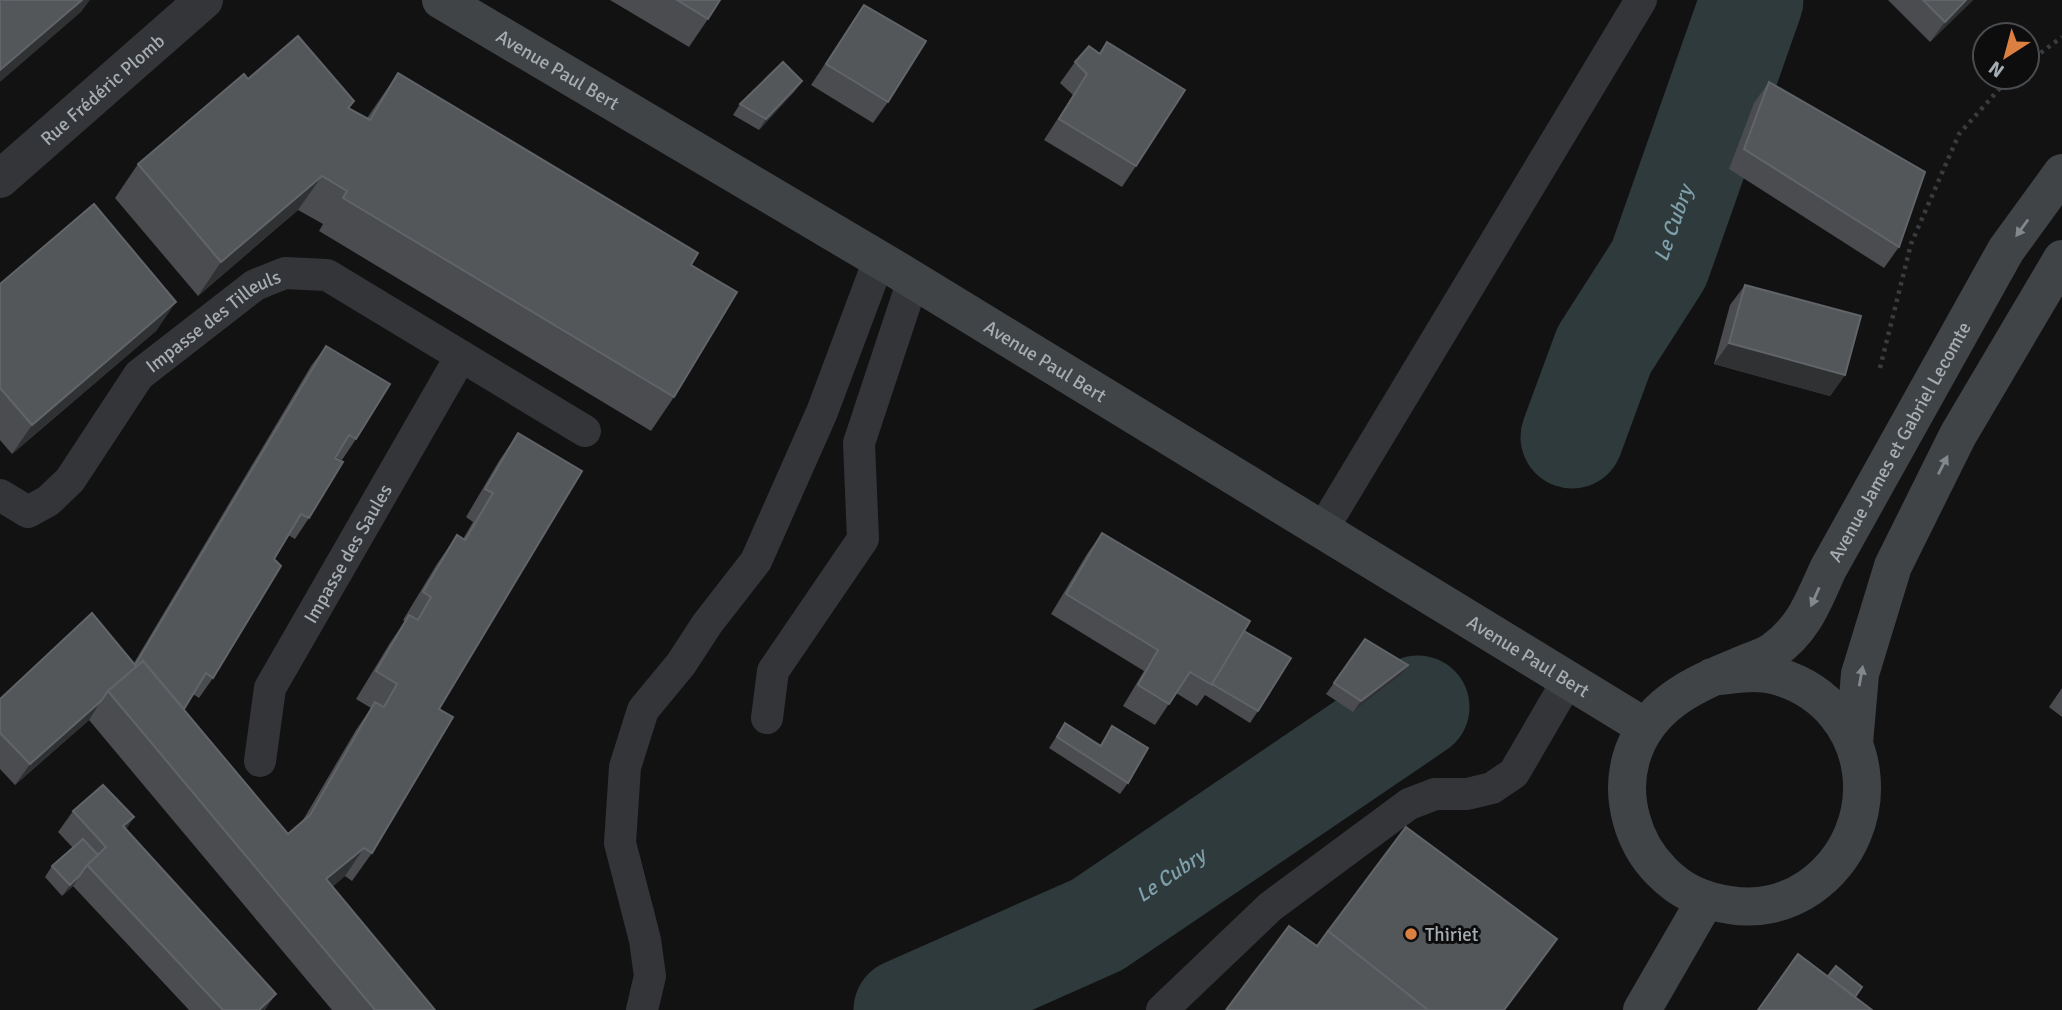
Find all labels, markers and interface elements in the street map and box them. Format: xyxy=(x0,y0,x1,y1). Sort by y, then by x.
north arrow xyxy=(1971,21,2041,91)
street label: Avenue Paul Bert xyxy=(492,24,624,116)
street label: Rue Frédéric Plomb xyxy=(36,29,170,151)
text: N xyxy=(1984,55,2009,83)
water label: Le Cubry xyxy=(1648,179,1700,265)
one-way arrow xyxy=(2015,219,2029,237)
street label: Impasse des Tilleuls xyxy=(141,265,284,378)
street label: Avenue Paul Bert xyxy=(979,315,1111,408)
street label: Avenue James et Gabriel Lecomte xyxy=(1823,318,1977,566)
one-way arrow xyxy=(1938,455,1949,475)
street label: Impasse des Saules xyxy=(299,480,398,628)
one-way arrow xyxy=(1809,587,1821,607)
street label: Avenue Paul Bert xyxy=(1462,610,1594,703)
one-way arrow xyxy=(1856,665,1867,687)
water label: Le Cubry xyxy=(1131,840,1213,908)
place label: Thiriet xyxy=(1425,923,1479,947)
marker: Thiriet xyxy=(1403,926,1419,942)

